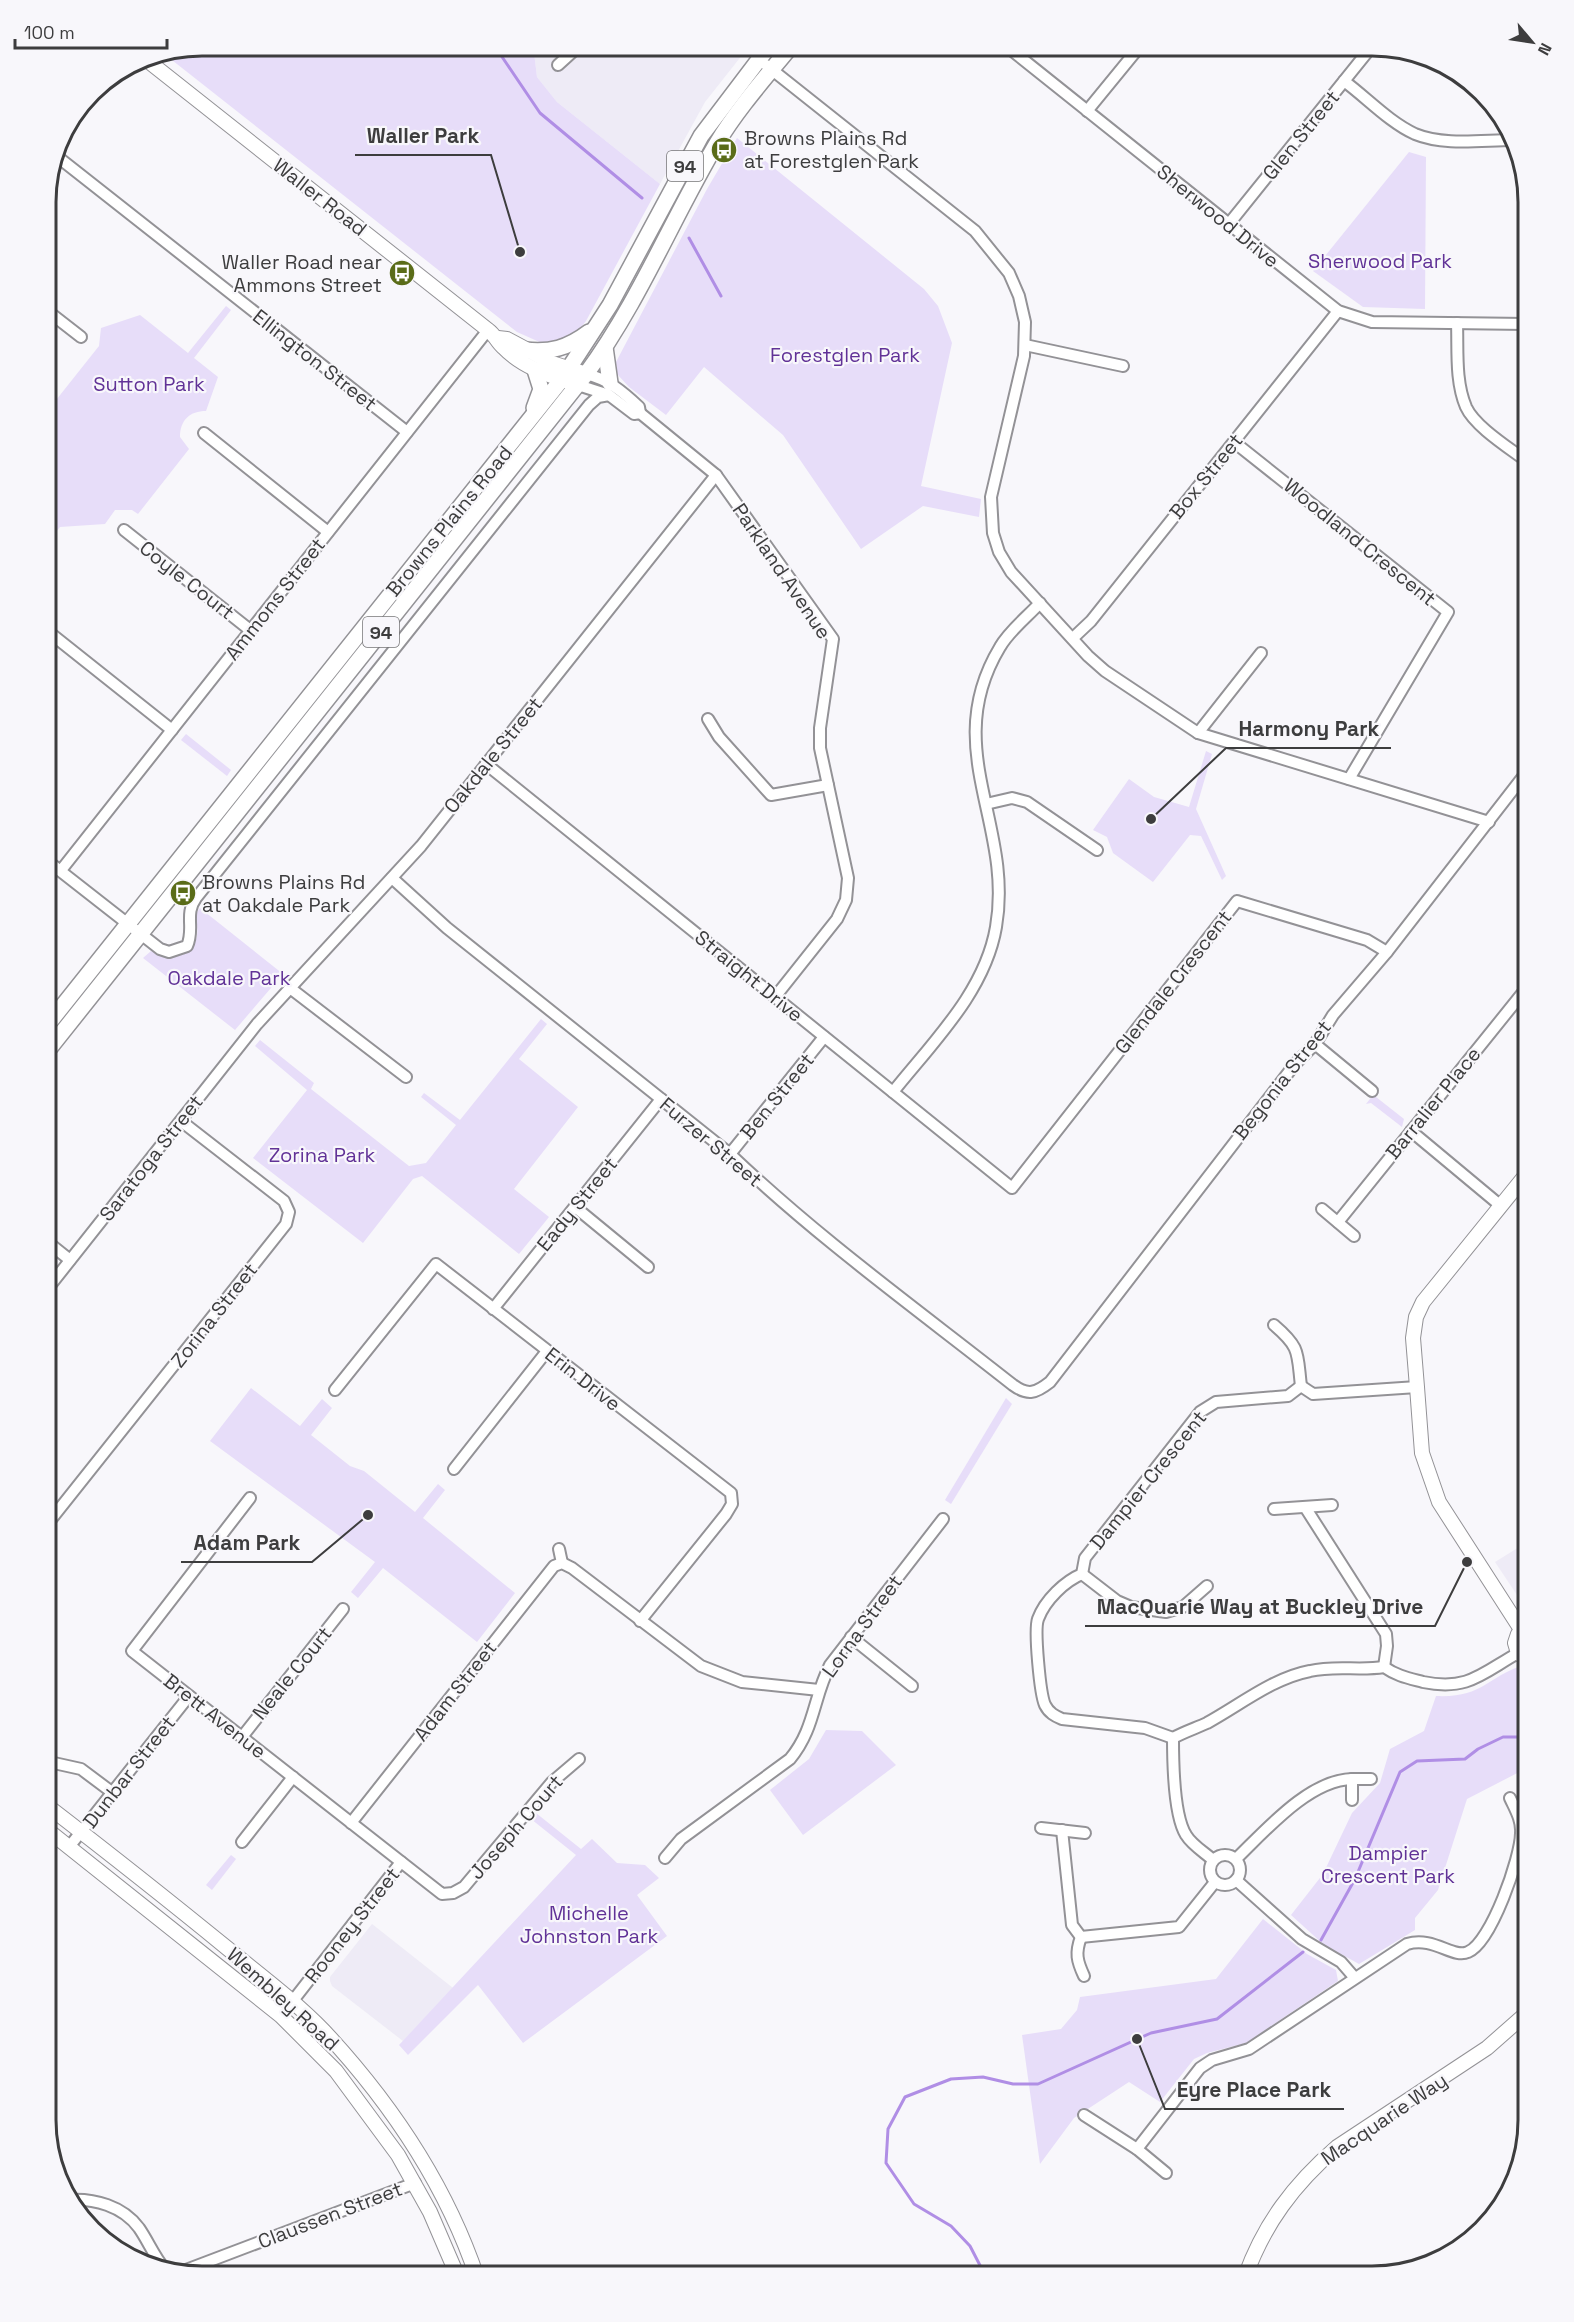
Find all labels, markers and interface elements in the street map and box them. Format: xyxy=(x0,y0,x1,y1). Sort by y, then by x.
scale bar xyxy=(15,12,166,50)
north arrow xyxy=(1502,12,1562,72)
text: 100 m xyxy=(24,21,75,44)
text: N xyxy=(1533,39,1556,59)
street label: Glen Street xyxy=(1257,85,1345,185)
callout: Waller Park xyxy=(355,116,491,155)
text: Waller Park xyxy=(367,122,479,149)
place label: Browns Plains Rd at Forestglen Park xyxy=(744,125,919,174)
bus stop icon: Browns Plains Rd at Forestglen Park xyxy=(709,135,739,165)
road number: 94 xyxy=(667,151,703,181)
street label: Waller Road xyxy=(268,152,372,242)
street label: Sherwood Drive xyxy=(1151,159,1285,273)
park label: Sherwood Park xyxy=(1308,248,1452,274)
place label: Waller Road near Ammons Street xyxy=(222,249,382,298)
bus stop icon: Waller Road near Ammons Street xyxy=(387,258,417,288)
street label: Ellington Street xyxy=(248,303,382,417)
park label: Forestglen Park xyxy=(770,342,920,368)
park label: Sutton Park xyxy=(93,371,205,397)
street label: Box Street xyxy=(1163,428,1249,524)
street label: Browns Plains Road xyxy=(380,440,518,602)
street label: Woodland Crescent xyxy=(1278,472,1442,612)
street label: Parkland Avenue xyxy=(727,498,837,644)
street label: Ammons Street xyxy=(219,533,331,665)
street label: Coyle Court xyxy=(134,535,240,625)
road number: 94 xyxy=(363,617,399,647)
street label: Oakdale Street xyxy=(438,691,548,819)
callout: Harmony Park xyxy=(1226,709,1391,748)
text: Harmony Park xyxy=(1239,715,1380,742)
place label: Browns Plains Rd at Oakdale Park xyxy=(202,869,365,918)
bus stop icon: Browns Plains Rd at Oakdale Park xyxy=(168,878,198,908)
street label: Glendale Crescent xyxy=(1109,905,1237,1059)
street label: Straight Drive xyxy=(689,924,809,1028)
park label: Oakdale Park xyxy=(168,965,291,991)
street label: Begonia Street xyxy=(1227,1015,1337,1145)
street label: Barralier Place xyxy=(1380,1041,1486,1165)
street label: Ben Street xyxy=(734,1048,820,1144)
street label: Saratoga Street xyxy=(93,1089,209,1227)
street label: Furzer Street xyxy=(654,1091,768,1193)
park label: Zorina Park xyxy=(269,1142,376,1168)
street label: Eady Street xyxy=(531,1152,623,1256)
street label: Zorina Street xyxy=(165,1257,263,1373)
street label: Erin Drive xyxy=(540,1341,626,1417)
street label: Dampier Crescent xyxy=(1084,1405,1212,1555)
callout: Adam Park xyxy=(181,1523,312,1562)
text: Adam Park xyxy=(194,1529,301,1556)
street label: Lorna Street xyxy=(816,1570,908,1682)
callout: MacQuarie Way at Buckley Drive xyxy=(1085,1587,1435,1626)
text: MacQuarie Way at Buckley Drive xyxy=(1097,1593,1423,1620)
street label: Neale Court xyxy=(246,1621,338,1725)
street label: Adam Street xyxy=(408,1636,502,1746)
street label: Brett Avenue xyxy=(158,1668,272,1764)
street label: Dunbar Street xyxy=(77,1710,181,1834)
street label: Joseph Court xyxy=(463,1769,569,1885)
park label: Dampier Crescent Park xyxy=(1321,1840,1455,1889)
street label: Rooney Street xyxy=(299,1862,405,1988)
park label: Michelle Johnston Park xyxy=(520,1900,659,1949)
street label: Wembley Road xyxy=(221,1942,345,2056)
street label: Macquarie Way xyxy=(1316,2067,1452,2171)
callout: Eyre Place Park xyxy=(1165,2070,1344,2109)
text: Eyre Place Park xyxy=(1177,2076,1331,2103)
street label: Claussen Street xyxy=(254,2176,406,2254)

